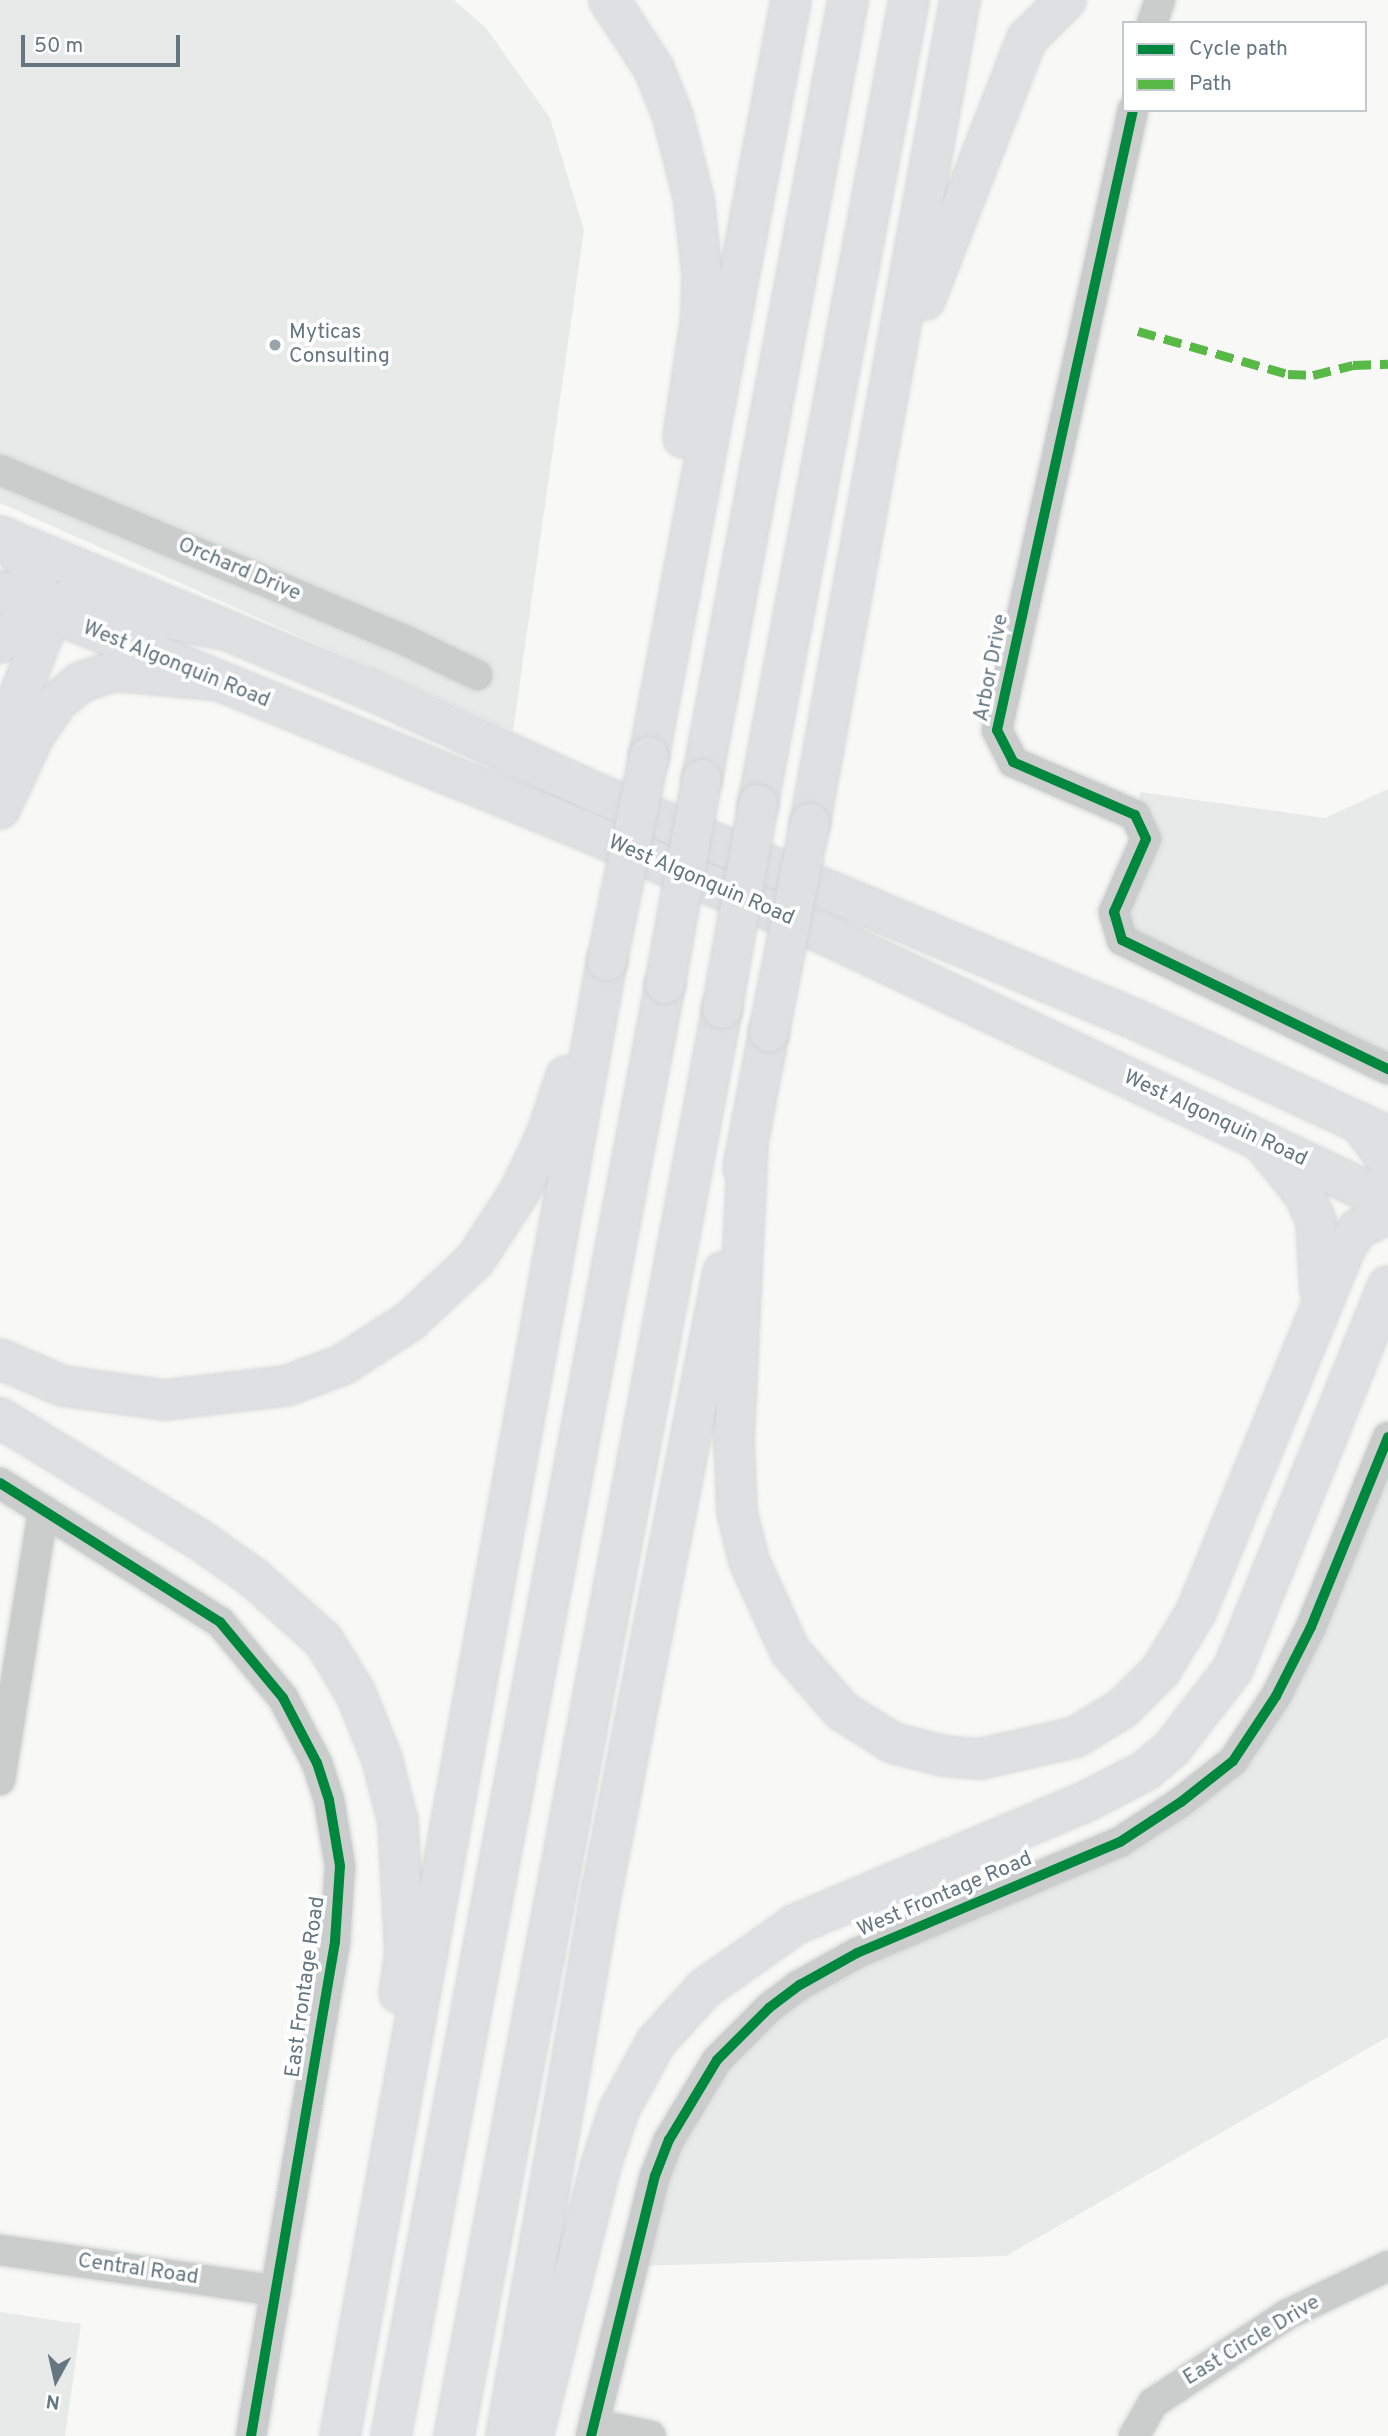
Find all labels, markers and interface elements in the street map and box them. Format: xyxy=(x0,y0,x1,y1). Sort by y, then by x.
scale bar xyxy=(24,21,184,65)
legend xyxy=(1122,21,1367,112)
text: 50 m xyxy=(34,33,83,60)
text: Cycle path xyxy=(1189,36,1288,63)
text: Path xyxy=(1189,71,1232,98)
place label: Myticas Consulting xyxy=(289,320,390,370)
marker: Myticas Consulting xyxy=(267,337,283,353)
street label: Orchard Drive xyxy=(174,533,304,607)
street label: Arbor Drive xyxy=(969,612,1015,724)
street label: West Algonquin Road xyxy=(78,616,274,714)
street label: West Algonquin Road xyxy=(604,830,798,932)
street label: West Algonquin Road xyxy=(1119,1065,1311,1173)
street label: West Frontage Road xyxy=(854,1847,1036,1943)
street label: East Frontage Road xyxy=(281,1895,331,2079)
street label: Central Road xyxy=(76,2249,200,2291)
street label: East Circle Drive xyxy=(1179,2290,1325,2392)
north arrow xyxy=(21,2345,91,2415)
text: N xyxy=(45,2388,62,2414)

